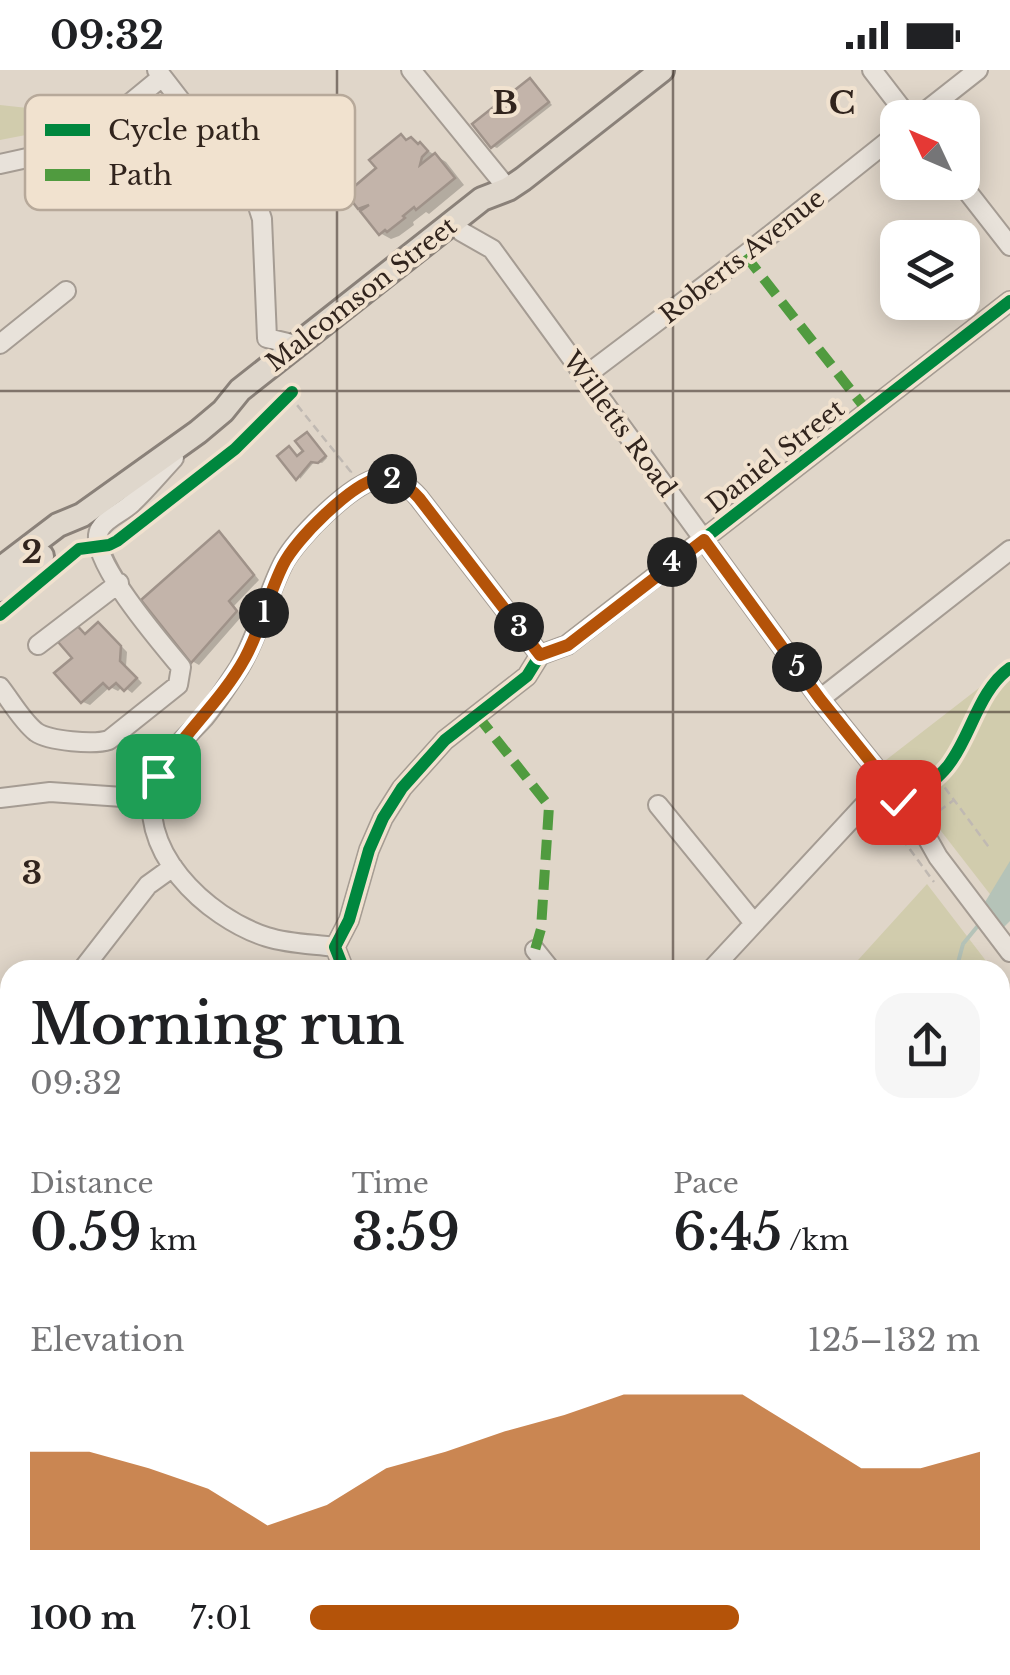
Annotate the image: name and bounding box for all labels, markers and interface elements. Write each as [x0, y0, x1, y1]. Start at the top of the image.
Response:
text: 09:32 [50, 12, 164, 59]
text: B [492, 83, 518, 123]
text: C [829, 83, 855, 123]
legend [25, 95, 355, 210]
north arrow [880, 100, 980, 200]
map controls [880, 100, 980, 320]
text: Cycle path [108, 113, 260, 148]
text: Path [108, 158, 172, 193]
street label: Roberts Avenue [654, 182, 831, 330]
street label: Malcomson Street [260, 210, 463, 378]
button: layers [880, 220, 980, 320]
street label: Willetts Road [556, 345, 683, 503]
street label: Daniel Street [700, 393, 851, 520]
pin: 2 [367, 454, 417, 504]
text: 2 [383, 461, 401, 496]
text: 2 [22, 532, 42, 572]
pin: 4 [647, 537, 697, 587]
text: 4 [663, 544, 681, 579]
pin: 1 [239, 588, 289, 638]
text: 1 [258, 595, 270, 630]
pin: 3 [494, 602, 544, 652]
text: 3 [510, 609, 528, 644]
pin: 5 [772, 642, 822, 692]
text: 5 [789, 649, 805, 684]
pin [116, 734, 201, 819]
icon: arrive [131, 749, 186, 804]
pin [856, 760, 941, 845]
icon: check [871, 775, 926, 830]
text: 3 [22, 853, 42, 893]
text: Morning run [30, 991, 405, 1059]
button: share [875, 993, 980, 1098]
text: 09:32 [30, 1063, 122, 1103]
text: Distance [30, 1166, 153, 1201]
text: Time [352, 1166, 429, 1201]
text: Pace [673, 1166, 739, 1201]
text: 0.59 [30, 1201, 142, 1264]
text: 3:59 [352, 1201, 460, 1264]
text: 6:45 [673, 1201, 782, 1264]
text: km [142, 1223, 197, 1258]
text: /km [782, 1223, 849, 1258]
text: Elevation [30, 1320, 184, 1360]
text: 125–132 m [807, 1320, 980, 1360]
text: 100 m [30, 1598, 136, 1638]
text: 7:01 [190, 1598, 252, 1638]

